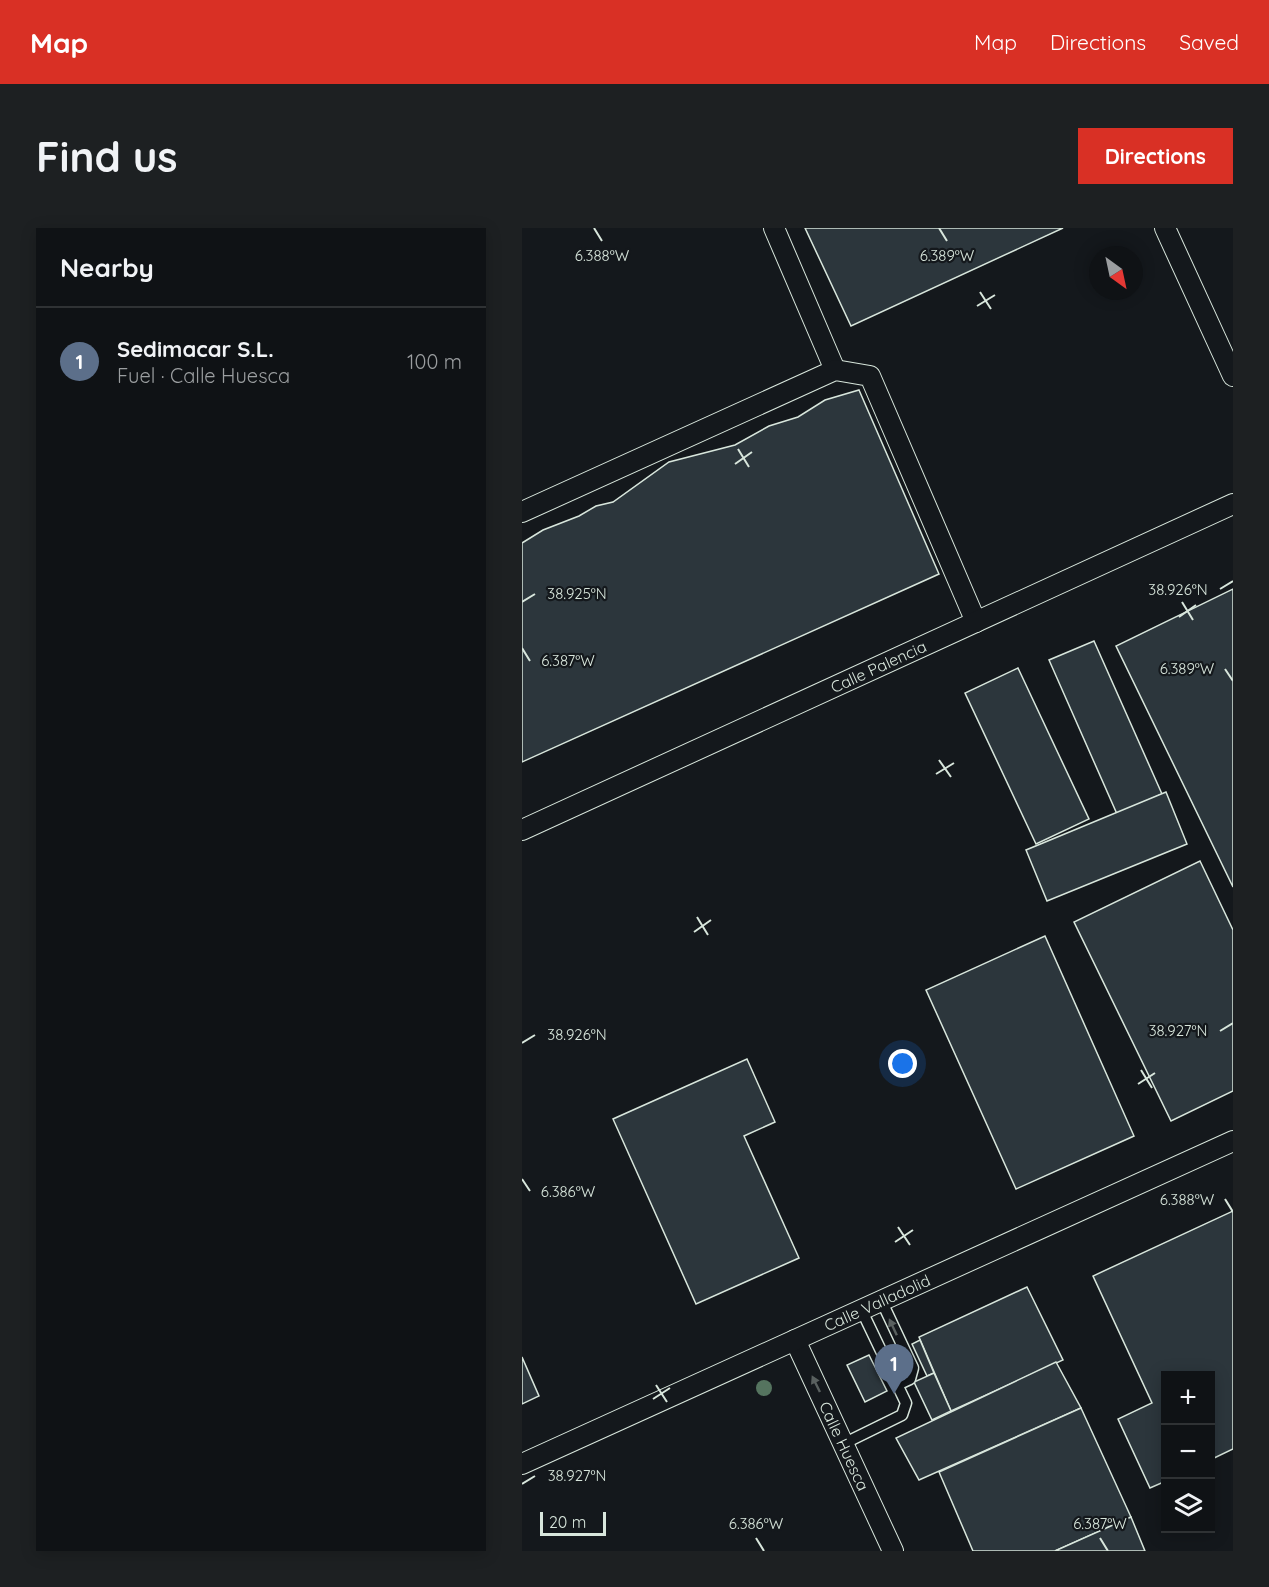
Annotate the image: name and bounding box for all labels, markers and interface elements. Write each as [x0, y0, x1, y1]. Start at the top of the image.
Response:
text: Map [30, 25, 88, 60]
text: Map [974, 29, 1017, 55]
text: Directions [1050, 29, 1146, 55]
text: Saved [1179, 29, 1239, 55]
button: Directions [1078, 128, 1233, 184]
text: Find us [36, 130, 178, 183]
text: 6.388°W [575, 246, 630, 265]
text: 6.389°W [920, 246, 975, 265]
north arrow [1089, 246, 1143, 300]
text: Nearby [60, 251, 154, 284]
text: Sedimacar S.L. [117, 335, 274, 363]
text: 1 [76, 349, 83, 374]
text: 100 m [407, 349, 462, 374]
text: Fuel · Calle Huesca [117, 363, 290, 388]
text: 38.926°N [1148, 580, 1208, 599]
text: 38.925°N [547, 584, 607, 603]
street label: Calle Palencia [827, 636, 929, 697]
text: 6.387°W [541, 651, 595, 670]
text: 6.389°W [1160, 659, 1215, 678]
text: 38.927°N [1149, 1021, 1207, 1040]
text: 38.926°N [547, 1025, 607, 1044]
your location [888, 1049, 917, 1078]
text: 6.386°W [541, 1182, 596, 1201]
text: 6.388°W [1160, 1190, 1215, 1209]
street label: Calle Valladolid [821, 1270, 933, 1335]
one-way arrow [889, 1318, 898, 1335]
pin: 1 [874, 1344, 914, 1394]
map controls [1161, 1371, 1215, 1533]
button: + [1161, 1371, 1215, 1425]
one-way arrow [811, 1375, 820, 1392]
street label: Calle Huesca [815, 1398, 874, 1494]
button: − [1161, 1425, 1215, 1479]
text: 38.927°N [548, 1466, 606, 1485]
button: layers [1161, 1479, 1215, 1533]
scale bar [540, 1509, 606, 1536]
text: 20 m [549, 1512, 586, 1532]
text: 6.386°W [729, 1514, 784, 1533]
text: 6.387°W [1073, 1514, 1127, 1533]

